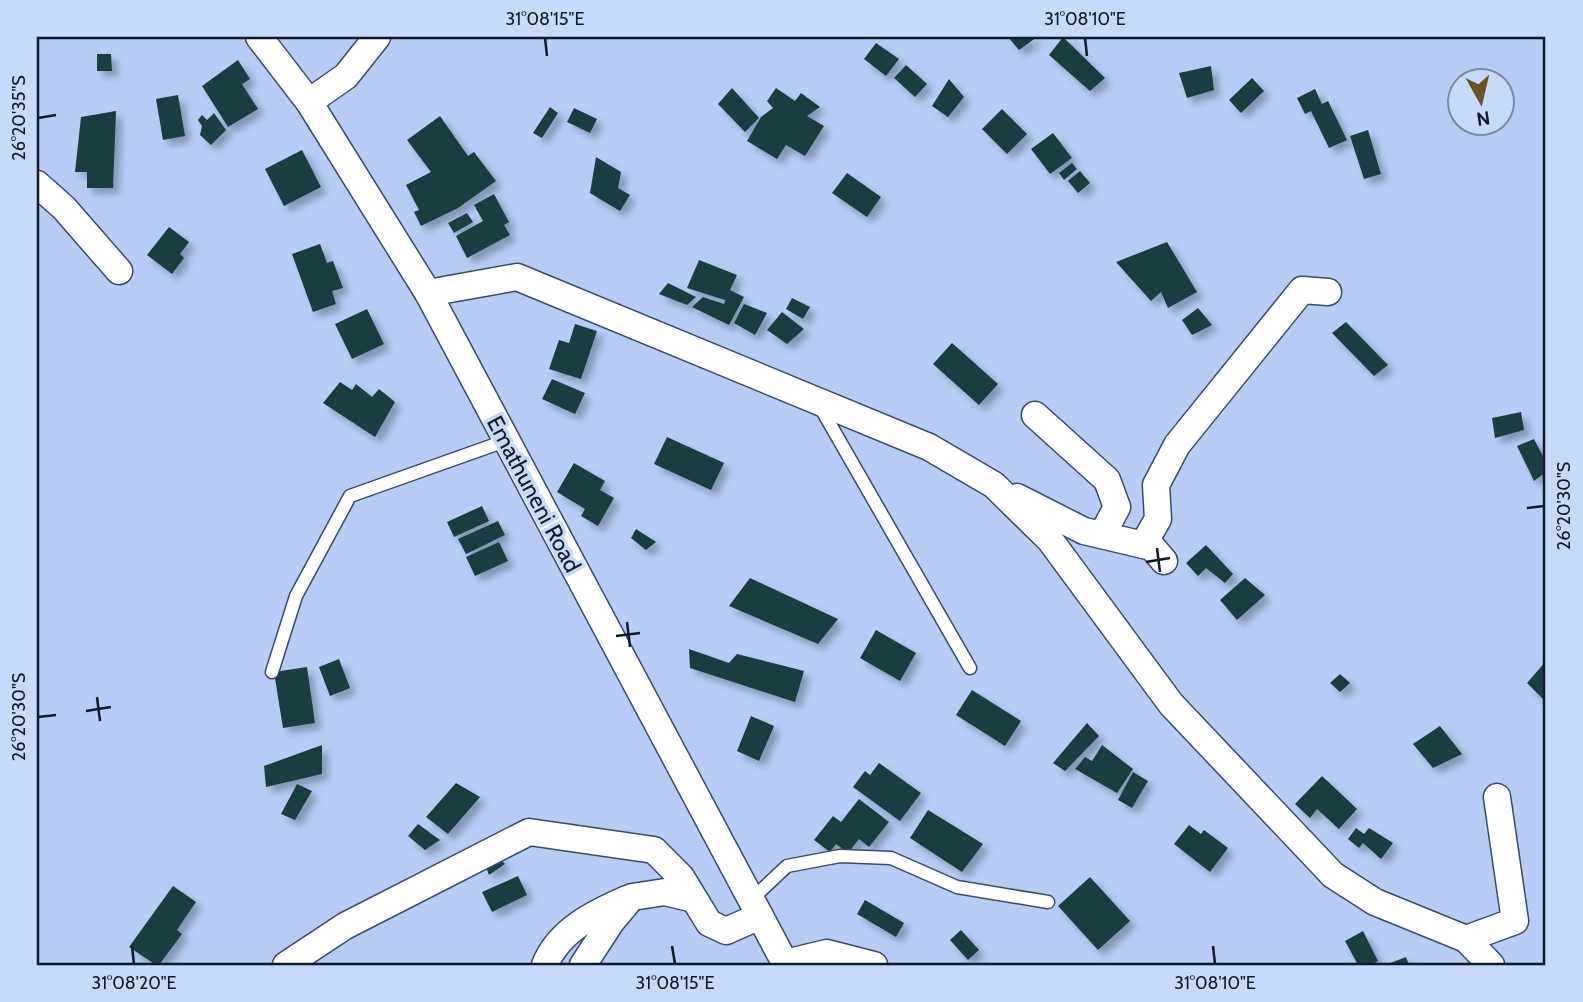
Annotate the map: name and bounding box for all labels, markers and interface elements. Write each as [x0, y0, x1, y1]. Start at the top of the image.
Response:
text: 31°08'15"E [506, 8, 584, 30]
text: 31°08'10"E [1044, 8, 1126, 30]
north arrow [1446, 66, 1516, 136]
text: 26°20'35"S [8, 75, 30, 161]
text: N [1475, 106, 1492, 131]
street label: Emathuneni Road [481, 411, 587, 577]
text: 26°20'30"S [1553, 462, 1575, 550]
text: 26°20'30"S [8, 673, 30, 761]
text: 31°08'20"E [91, 972, 177, 994]
text: 31°08'15"E [636, 972, 714, 994]
text: 31°08'10"E [1174, 972, 1256, 994]

